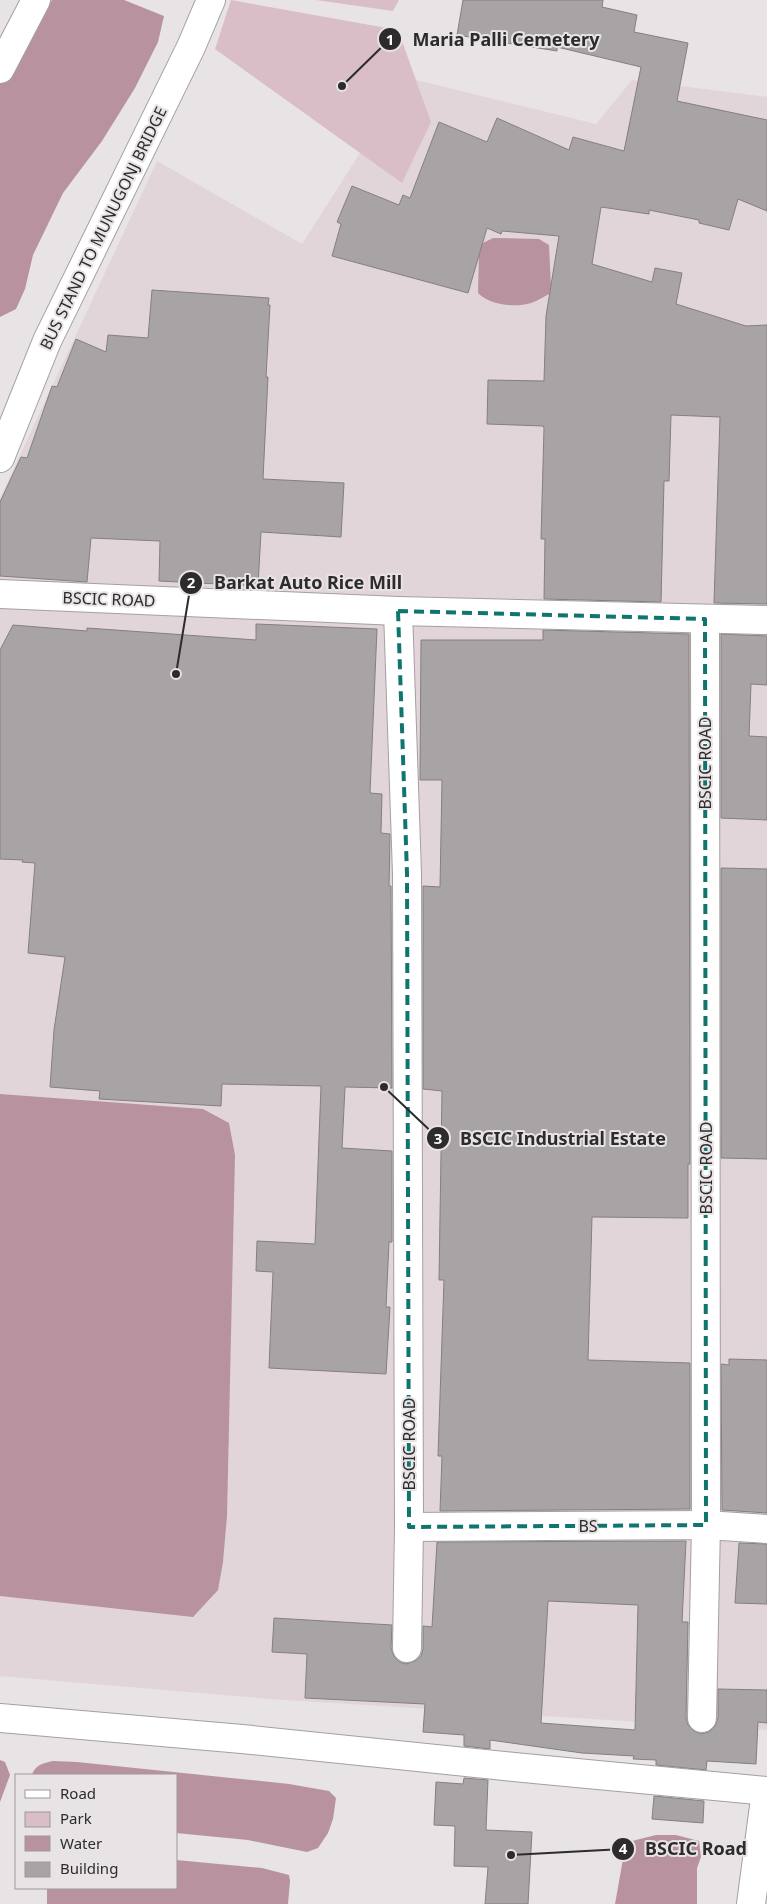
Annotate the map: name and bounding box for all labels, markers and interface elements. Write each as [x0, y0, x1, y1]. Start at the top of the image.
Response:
callout: Maria Palli Cemetery [377, 23, 609, 56]
text: Maria Palli Cemetery [413, 27, 600, 51]
text: 1 [386, 29, 394, 49]
street label: BUS STAND TO MUNUGONJ BRIDGE [34, 103, 172, 353]
callout: Barkat Auto Rice Mill [179, 566, 412, 599]
text: Barkat Auto Rice Mill [214, 570, 402, 594]
text: 2 [187, 572, 196, 592]
street label: BSCIC ROAD [62, 586, 156, 612]
street label: BSCIC ROAD [694, 716, 716, 810]
street label: BSCIC ROAD [695, 1121, 717, 1215]
callout: BSCIC Industrial Estate [425, 1122, 676, 1155]
text: BSCIC Industrial Estate [460, 1126, 666, 1150]
text: 3 [434, 1128, 442, 1148]
street label: BSCIC ROAD [398, 1397, 420, 1491]
street label: BS [578, 1515, 598, 1537]
legend [15, 1774, 178, 1889]
text: Road [60, 1783, 96, 1803]
text: Park [60, 1808, 92, 1828]
callout: BSCIC Road [610, 1832, 757, 1865]
text: Water [60, 1833, 102, 1853]
text: BSCIC Road [645, 1836, 747, 1860]
text: 4 [619, 1838, 628, 1858]
text: Building [60, 1858, 118, 1878]

